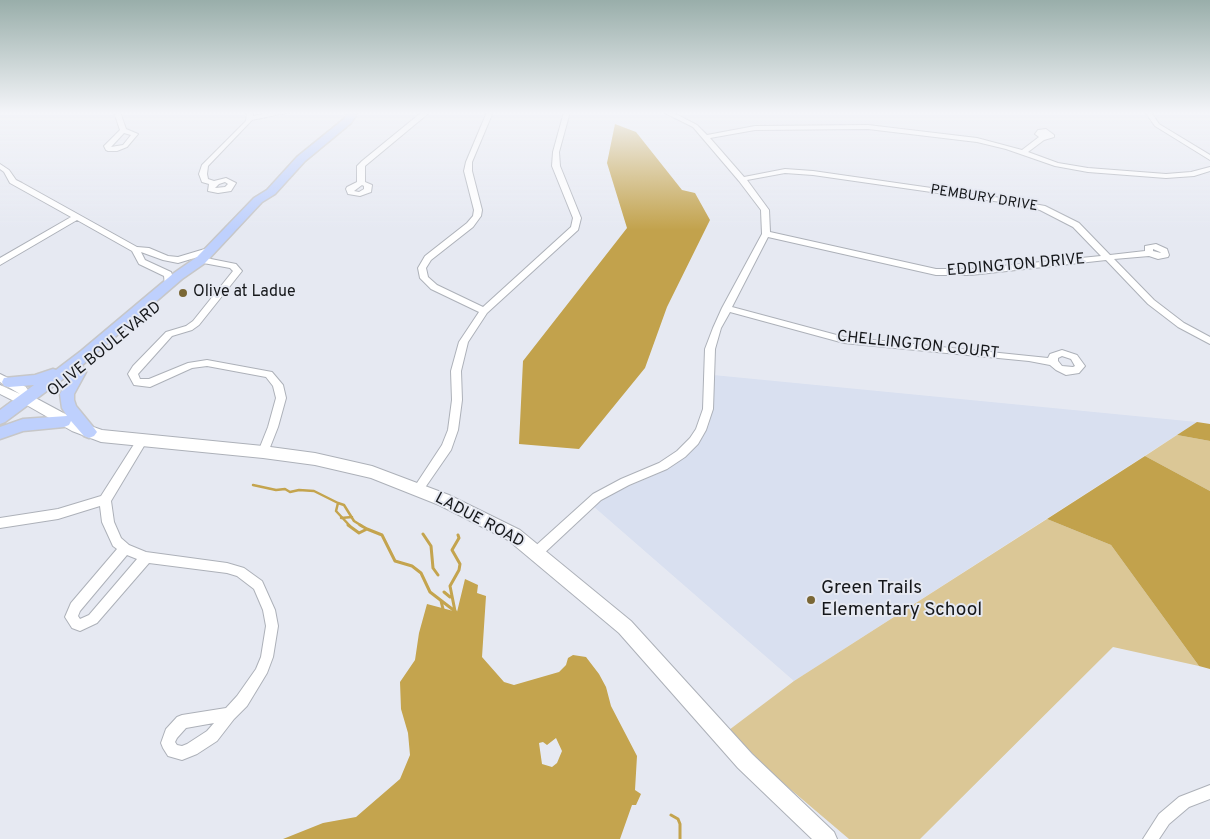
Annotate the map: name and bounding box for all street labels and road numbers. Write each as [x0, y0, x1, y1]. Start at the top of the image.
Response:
street label: PEMBURY DRIVE [929, 182, 1039, 216]
street label: EDDINGTON DRIVE [946, 250, 1086, 282]
street label: OLIVE BOULEVARD [44, 298, 166, 402]
street label: CHELLINGTON COURT [836, 328, 1000, 364]
street label: LADUE ROAD [431, 489, 527, 553]

